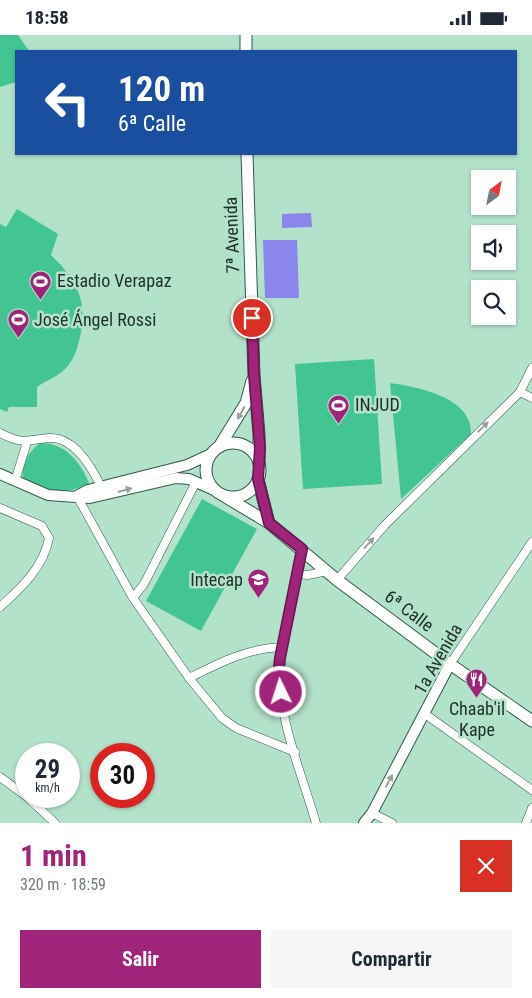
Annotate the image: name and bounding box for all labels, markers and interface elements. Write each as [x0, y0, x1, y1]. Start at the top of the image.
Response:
text: 18:58 [25, 6, 69, 29]
text: 120 m [118, 69, 205, 110]
icon: left [35, 70, 100, 135]
text: 6ª Calle [118, 111, 186, 136]
north arrow [471, 170, 516, 215]
map controls [471, 170, 516, 325]
street label: 7ª Avenida [220, 196, 243, 274]
button: sound [471, 225, 516, 270]
sports icon: Estadio Verapaz [29, 269, 53, 300]
place label: Estadio Verapaz [57, 270, 172, 291]
button: search [471, 280, 516, 325]
pin [231, 297, 273, 339]
icon: arrive [238, 304, 266, 332]
sports icon: José Ángel Rossi [6, 308, 30, 339]
place label: José Ángel Rossi [34, 309, 156, 330]
sports icon: INJUD [327, 393, 351, 424]
place label: INJUD [355, 394, 400, 415]
one-way arrow [237, 406, 245, 420]
one-way arrow [477, 421, 489, 433]
one-way arrow [118, 485, 133, 493]
one-way arrow [363, 538, 375, 550]
school or university icon: Intecap [247, 568, 271, 599]
place label: Intecap [190, 569, 243, 590]
street label: 6ª Calle [381, 585, 438, 636]
street label: 1a Avenida [409, 620, 466, 698]
position arrow [254, 665, 306, 717]
restaurant icon: Chaab'il Kape [465, 667, 489, 698]
place label: Chaab'il Kape [449, 698, 505, 740]
speed limit sign: 30 [90, 743, 155, 808]
text: 29 [35, 755, 60, 784]
one-way arrow [385, 774, 393, 789]
text: km/h [35, 781, 60, 795]
text: 1 min [20, 838, 87, 873]
button: close [460, 840, 512, 892]
text: 320 m · 18:59 [20, 875, 106, 894]
button: Salir [20, 930, 261, 988]
button: Compartir [271, 930, 512, 988]

